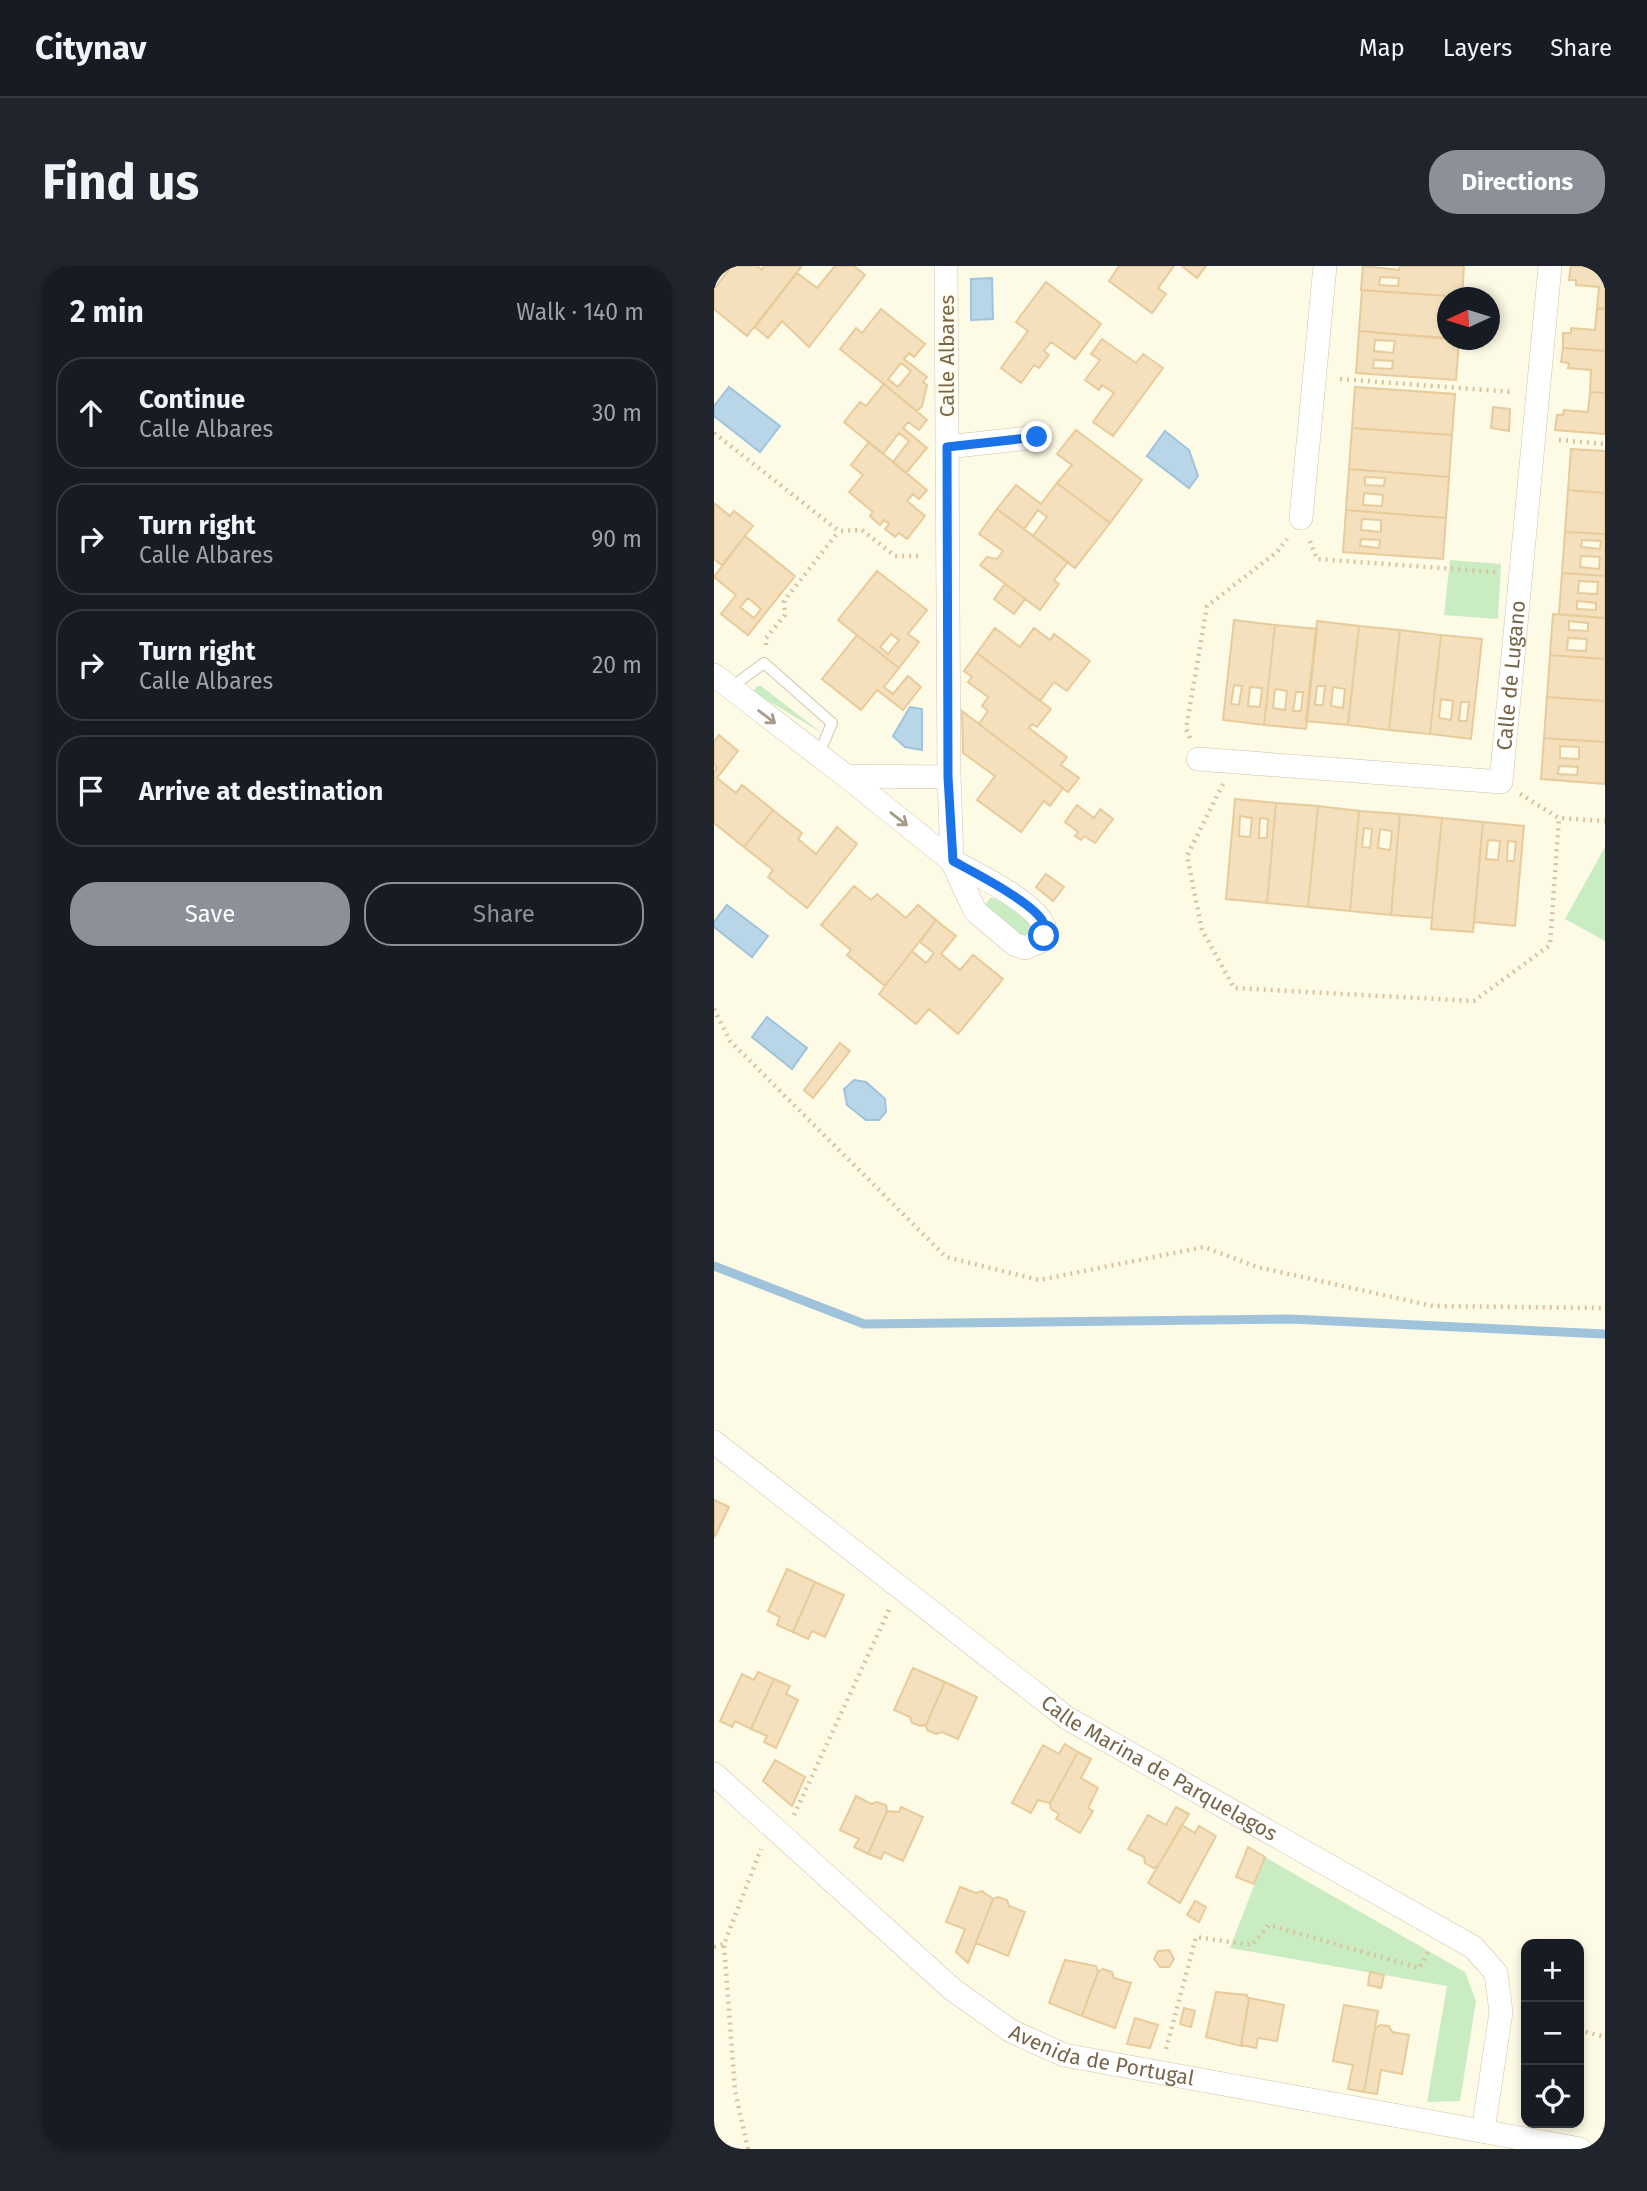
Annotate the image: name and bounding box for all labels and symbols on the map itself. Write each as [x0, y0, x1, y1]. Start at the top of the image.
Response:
north arrow [1437, 287, 1500, 350]
street label: Calle Albares [934, 295, 960, 417]
route end [1021, 421, 1052, 452]
street label: Calle de Lugano [1491, 599, 1531, 752]
one-way arrow [758, 710, 776, 725]
one-way arrow [890, 811, 908, 826]
route start [1028, 920, 1059, 951]
street label: Calle Marina de Parquelagos [1036, 1690, 1282, 1847]
street label: Avenida de Portugal [1005, 2019, 1196, 2091]

